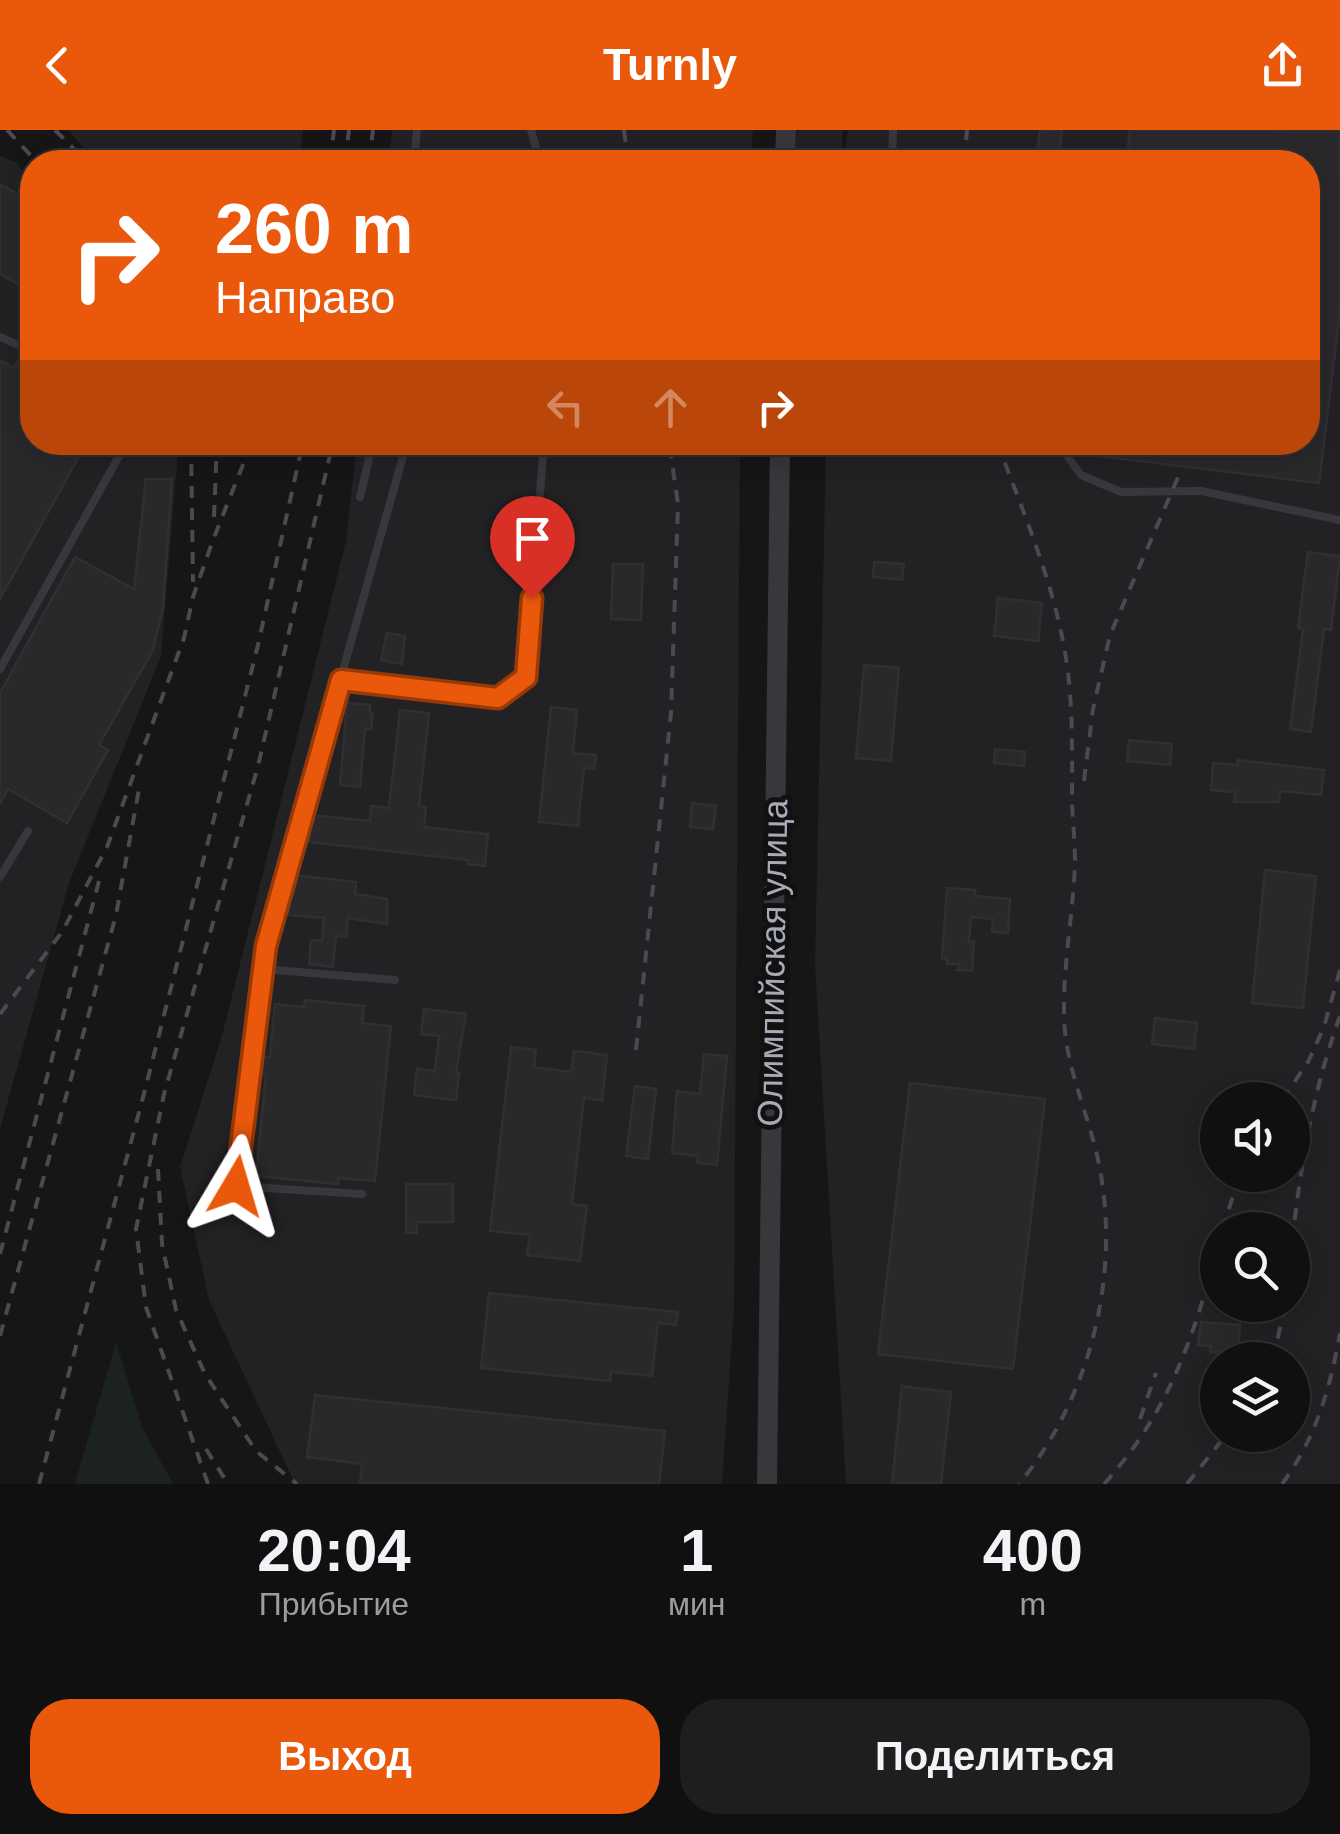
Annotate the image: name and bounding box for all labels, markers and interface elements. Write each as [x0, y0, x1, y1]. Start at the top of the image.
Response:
icon: back [30, 38, 85, 93]
icon: share [1255, 38, 1310, 93]
text: Turnly [603, 39, 737, 90]
icon: right [50, 190, 180, 320]
text: 260 m [215, 190, 413, 268]
text: Направо [215, 272, 395, 323]
icon: left [538, 380, 593, 435]
icon: ahead [643, 380, 698, 435]
icon: right [748, 380, 803, 435]
pin [490, 496, 575, 599]
icon: arrive [505, 511, 560, 566]
street label: Олимпийская улица [750, 799, 794, 1127]
map controls [1200, 1082, 1310, 1452]
button: sound [1200, 1082, 1310, 1192]
position arrow [184, 1134, 288, 1238]
button: search [1200, 1212, 1310, 1322]
button: layers [1200, 1342, 1310, 1452]
text: 20:04 [257, 1517, 411, 1584]
text: 1 [680, 1517, 713, 1584]
text: 400 [983, 1517, 1083, 1584]
text: Прибытие [259, 1586, 409, 1622]
text: мин [668, 1586, 725, 1622]
text: m [1019, 1586, 1046, 1622]
button: Выход [30, 1699, 660, 1814]
button: Поделиться [680, 1699, 1310, 1814]

